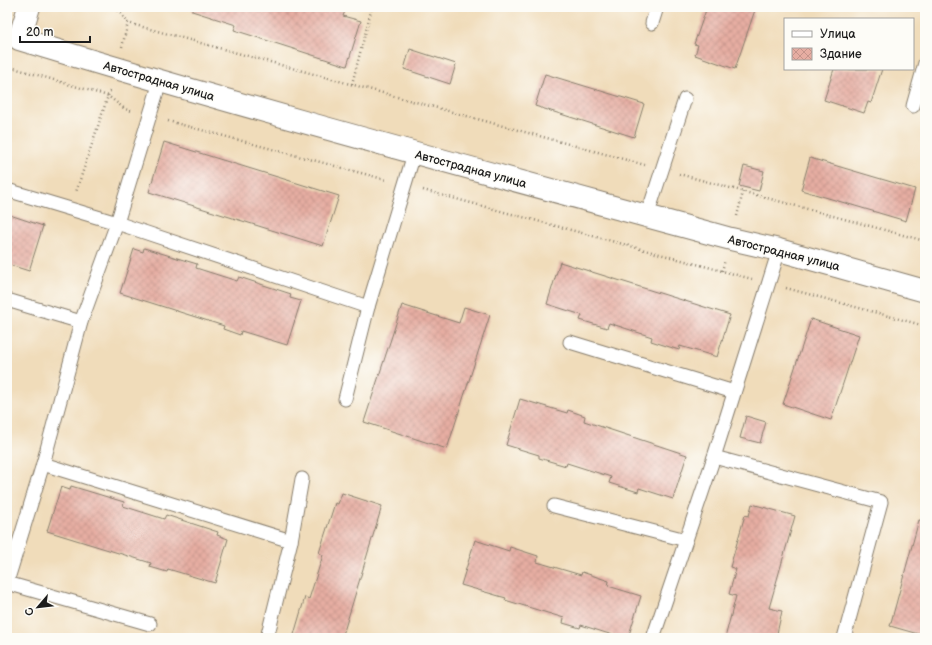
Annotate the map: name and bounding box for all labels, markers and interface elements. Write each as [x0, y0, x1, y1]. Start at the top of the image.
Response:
scale bar [20, 18, 90, 44]
legend [784, 18, 914, 70]
text: 20 m [26, 25, 53, 40]
text: Улица [820, 27, 856, 42]
text: Здание [820, 47, 862, 62]
street label: Автострадная улица [101, 58, 216, 105]
street label: Автострадная улица [413, 147, 528, 192]
street label: Автострадная улица [725, 232, 841, 275]
north arrow [18, 587, 58, 627]
text: С [22, 605, 37, 618]

